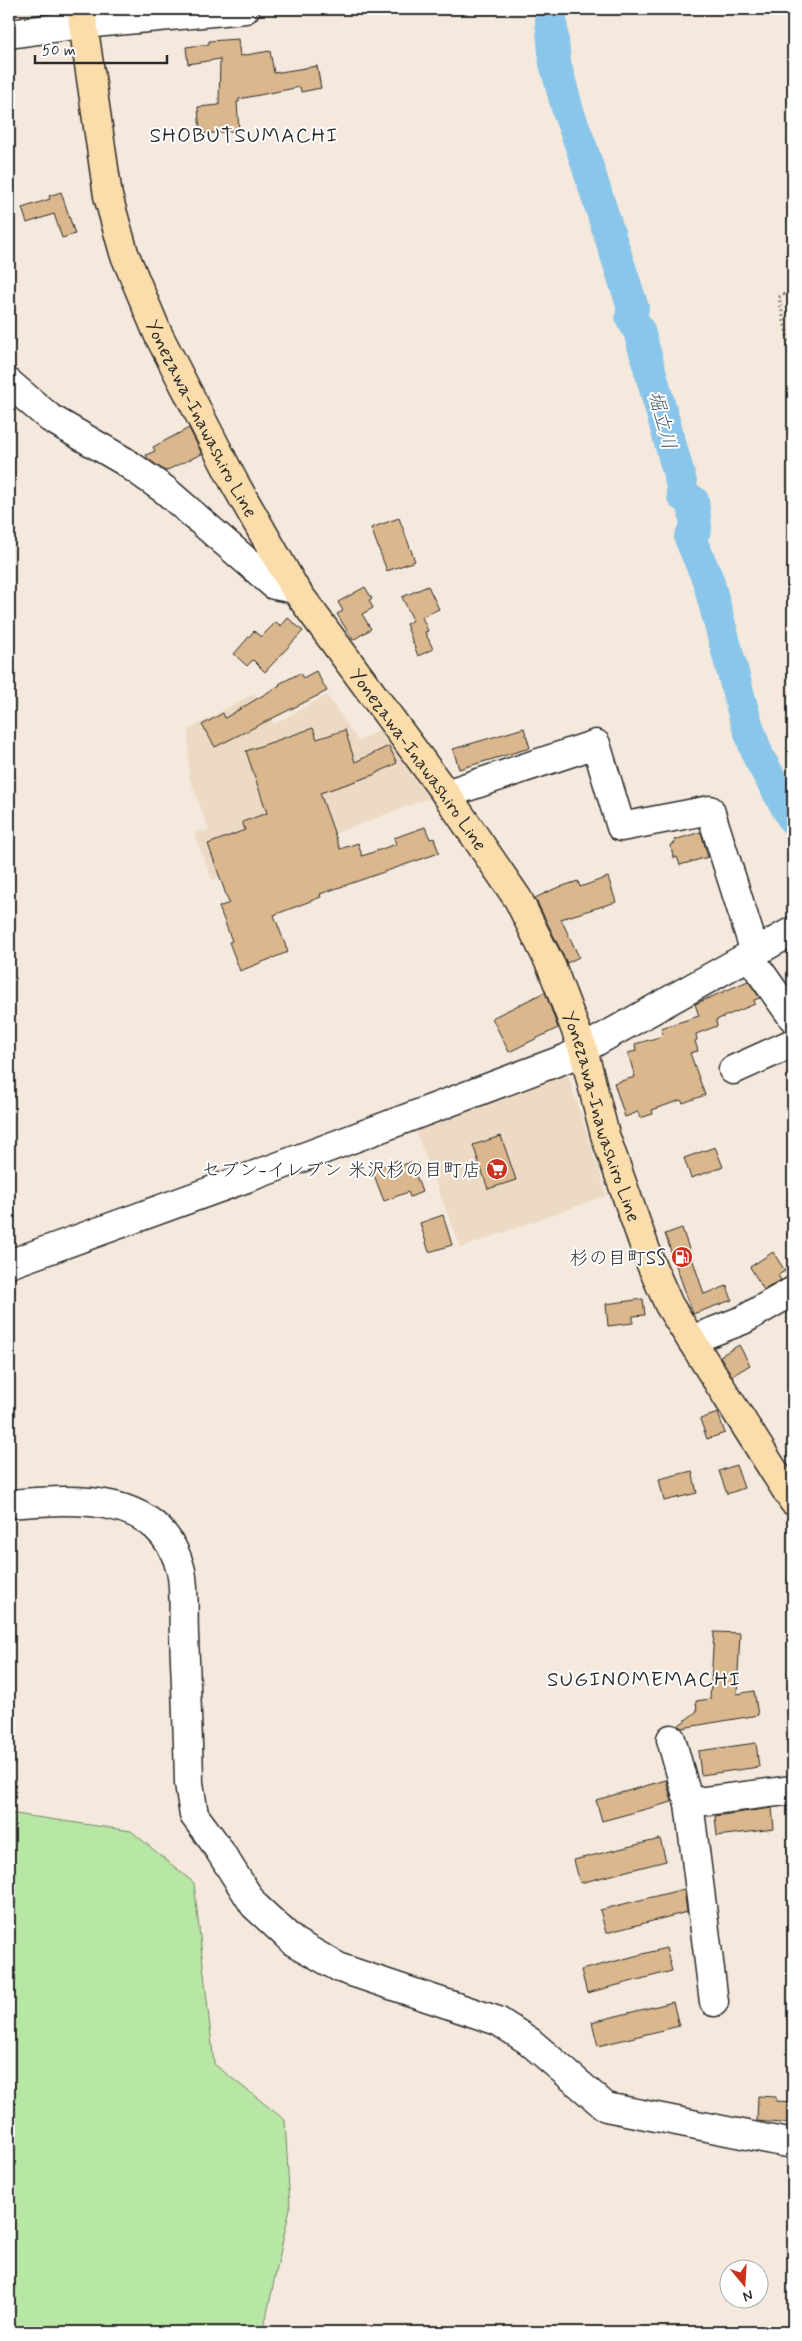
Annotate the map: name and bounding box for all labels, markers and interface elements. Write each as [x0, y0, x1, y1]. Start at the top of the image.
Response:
scale bar [35, 32, 168, 64]
text: 50 m [42, 41, 76, 61]
district label: SHOBUTSUMACHI [150, 122, 338, 150]
street label: Yonezawa-Inawashiro Line [139, 316, 263, 522]
water label: 堀立川 [641, 388, 682, 453]
street label: Yonezawa-Inawashiro Line [343, 664, 492, 856]
street label: Yonezawa-Inawashiro Line [556, 1008, 646, 1225]
supermarket icon: セブン-イレブン 米沢杉の目町店 [485, 1157, 509, 1181]
place label: セブン-イレブン 米沢杉の目町店 [201, 1158, 481, 1183]
fuel station icon: 杉の目町SS [670, 1245, 694, 1269]
place label: 杉の目町SS [570, 1246, 666, 1271]
district label: SUGINOMEMACHI [547, 1666, 741, 1694]
north arrow [720, 2258, 770, 2308]
text: N [740, 2285, 755, 2305]

